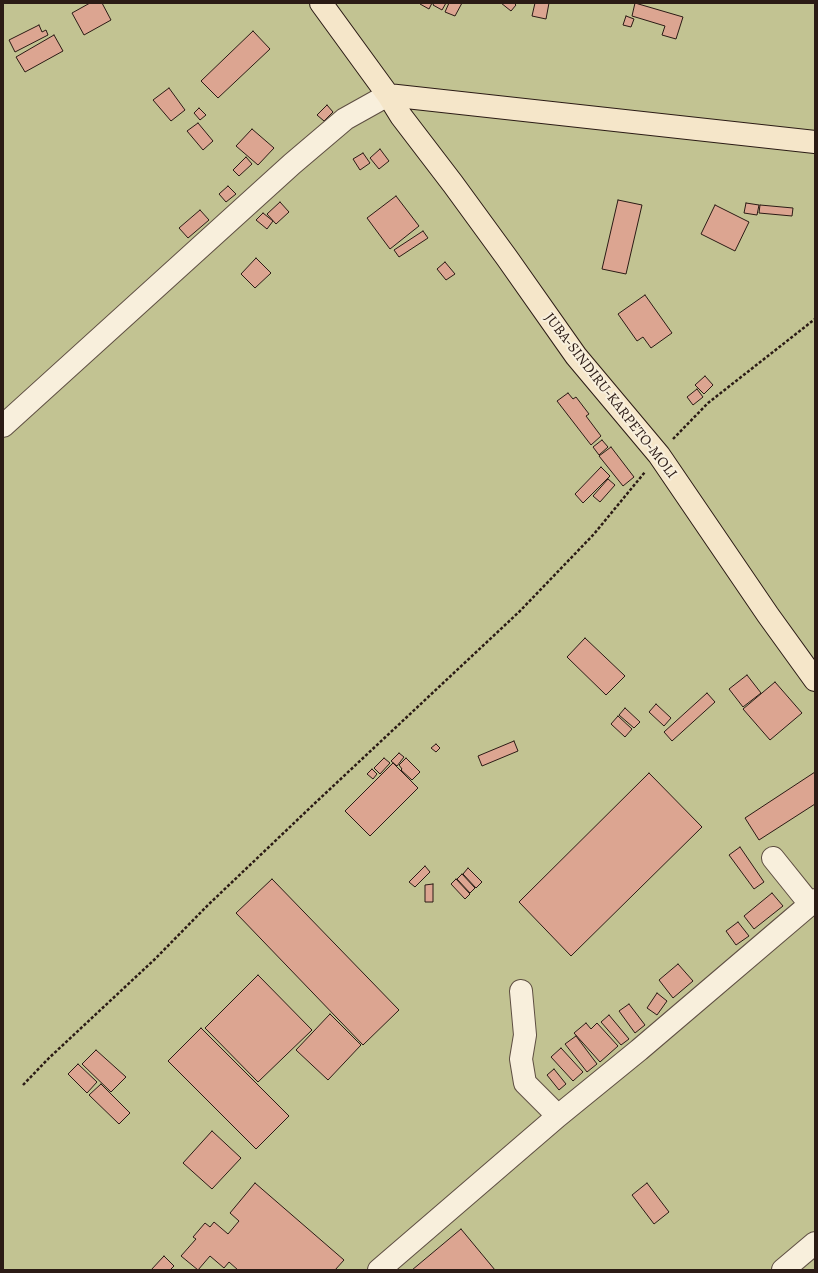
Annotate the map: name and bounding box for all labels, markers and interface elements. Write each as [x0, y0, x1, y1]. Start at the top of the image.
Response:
street label: JUBA-SINDIRU-KARPETO-MOLI [540, 310, 680, 482]

